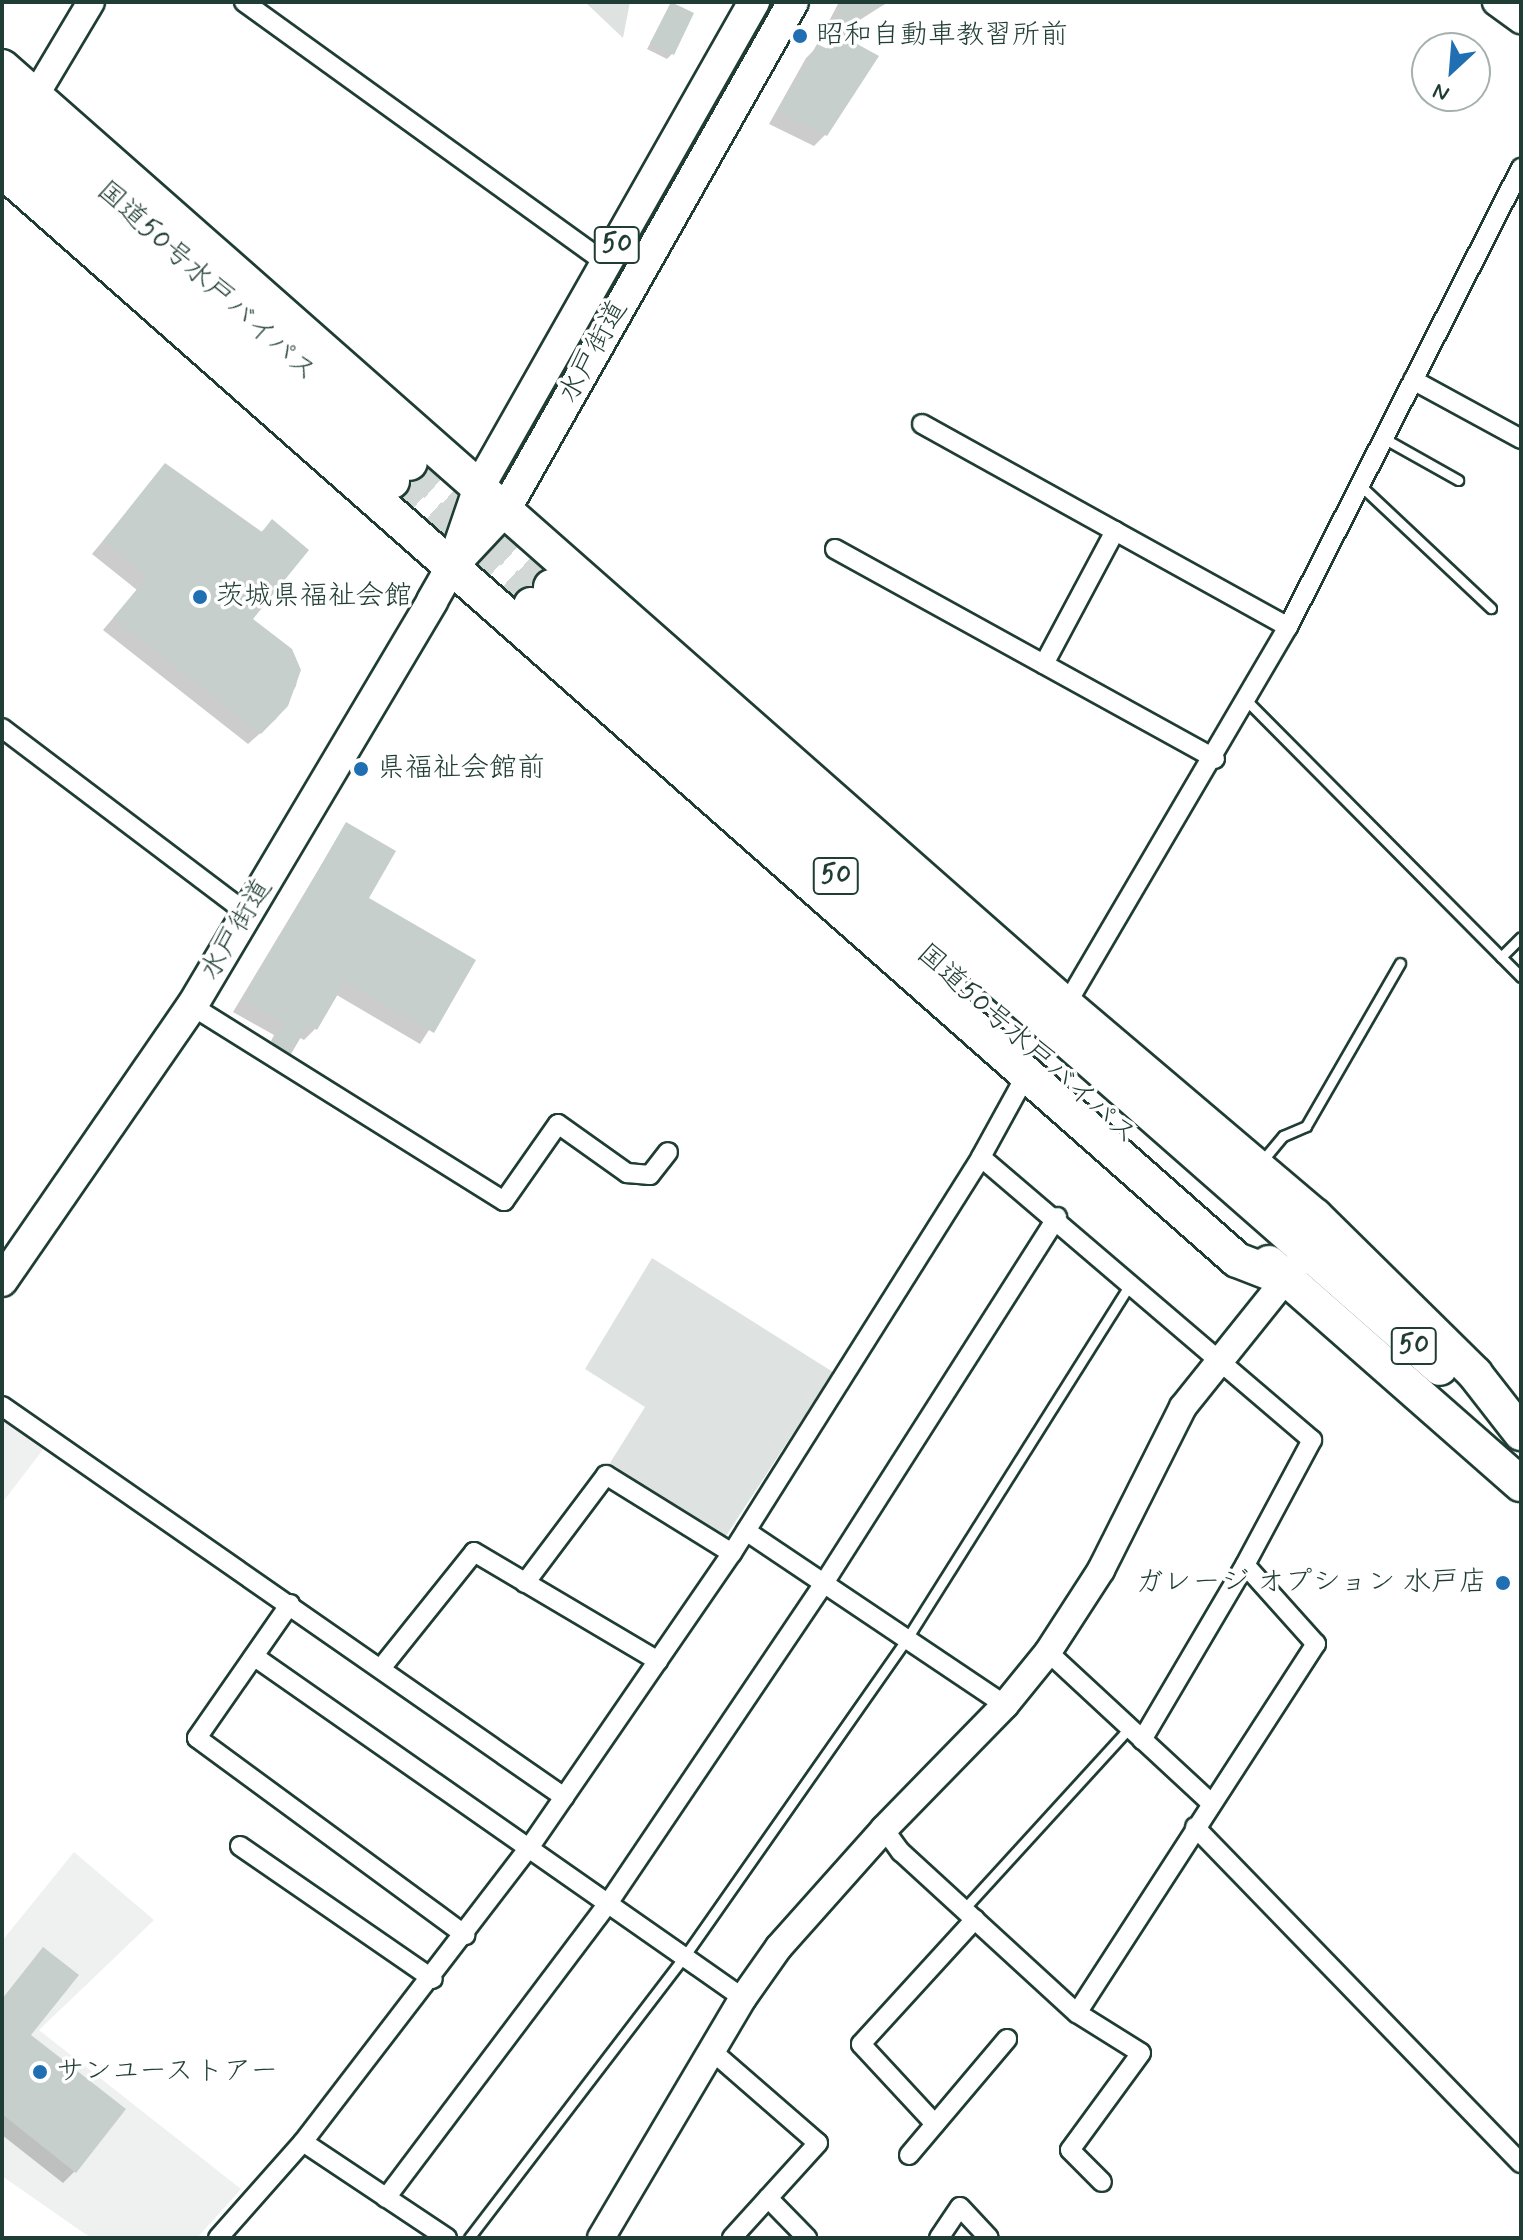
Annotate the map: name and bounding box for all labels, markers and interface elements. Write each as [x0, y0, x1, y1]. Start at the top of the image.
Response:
place label: 昭和自動車教習所前 [816, 19, 1068, 53]
marker: 昭和自動車教習所前 [791, 27, 809, 45]
north arrow [1411, 32, 1491, 112]
text: N [1429, 76, 1454, 108]
street label: 国道50号水戸バイパス [89, 174, 323, 390]
road number: 50 [593, 223, 641, 267]
street label: 水戸街道 [552, 295, 636, 409]
place label: 茨城県福祉会館 [216, 580, 412, 614]
marker: 茨城県福祉会館 [191, 588, 209, 606]
place label: 県福祉会館前 [377, 752, 545, 786]
marker: 県福祉会館前 [352, 760, 370, 778]
road number: 50 [812, 854, 860, 898]
street label: 水戸街道 [194, 873, 280, 987]
street label: 国道50号水戸バイパス [909, 937, 1143, 1153]
road number: 50 [1390, 1324, 1438, 1368]
place label: ガレージ オプション 水戸店 [1135, 1566, 1487, 1600]
marker: ガレージ オプション 水戸店 [1494, 1574, 1512, 1592]
place label: サンユーストアー [56, 2055, 278, 2089]
marker: サンユーストアー [31, 2063, 49, 2081]

